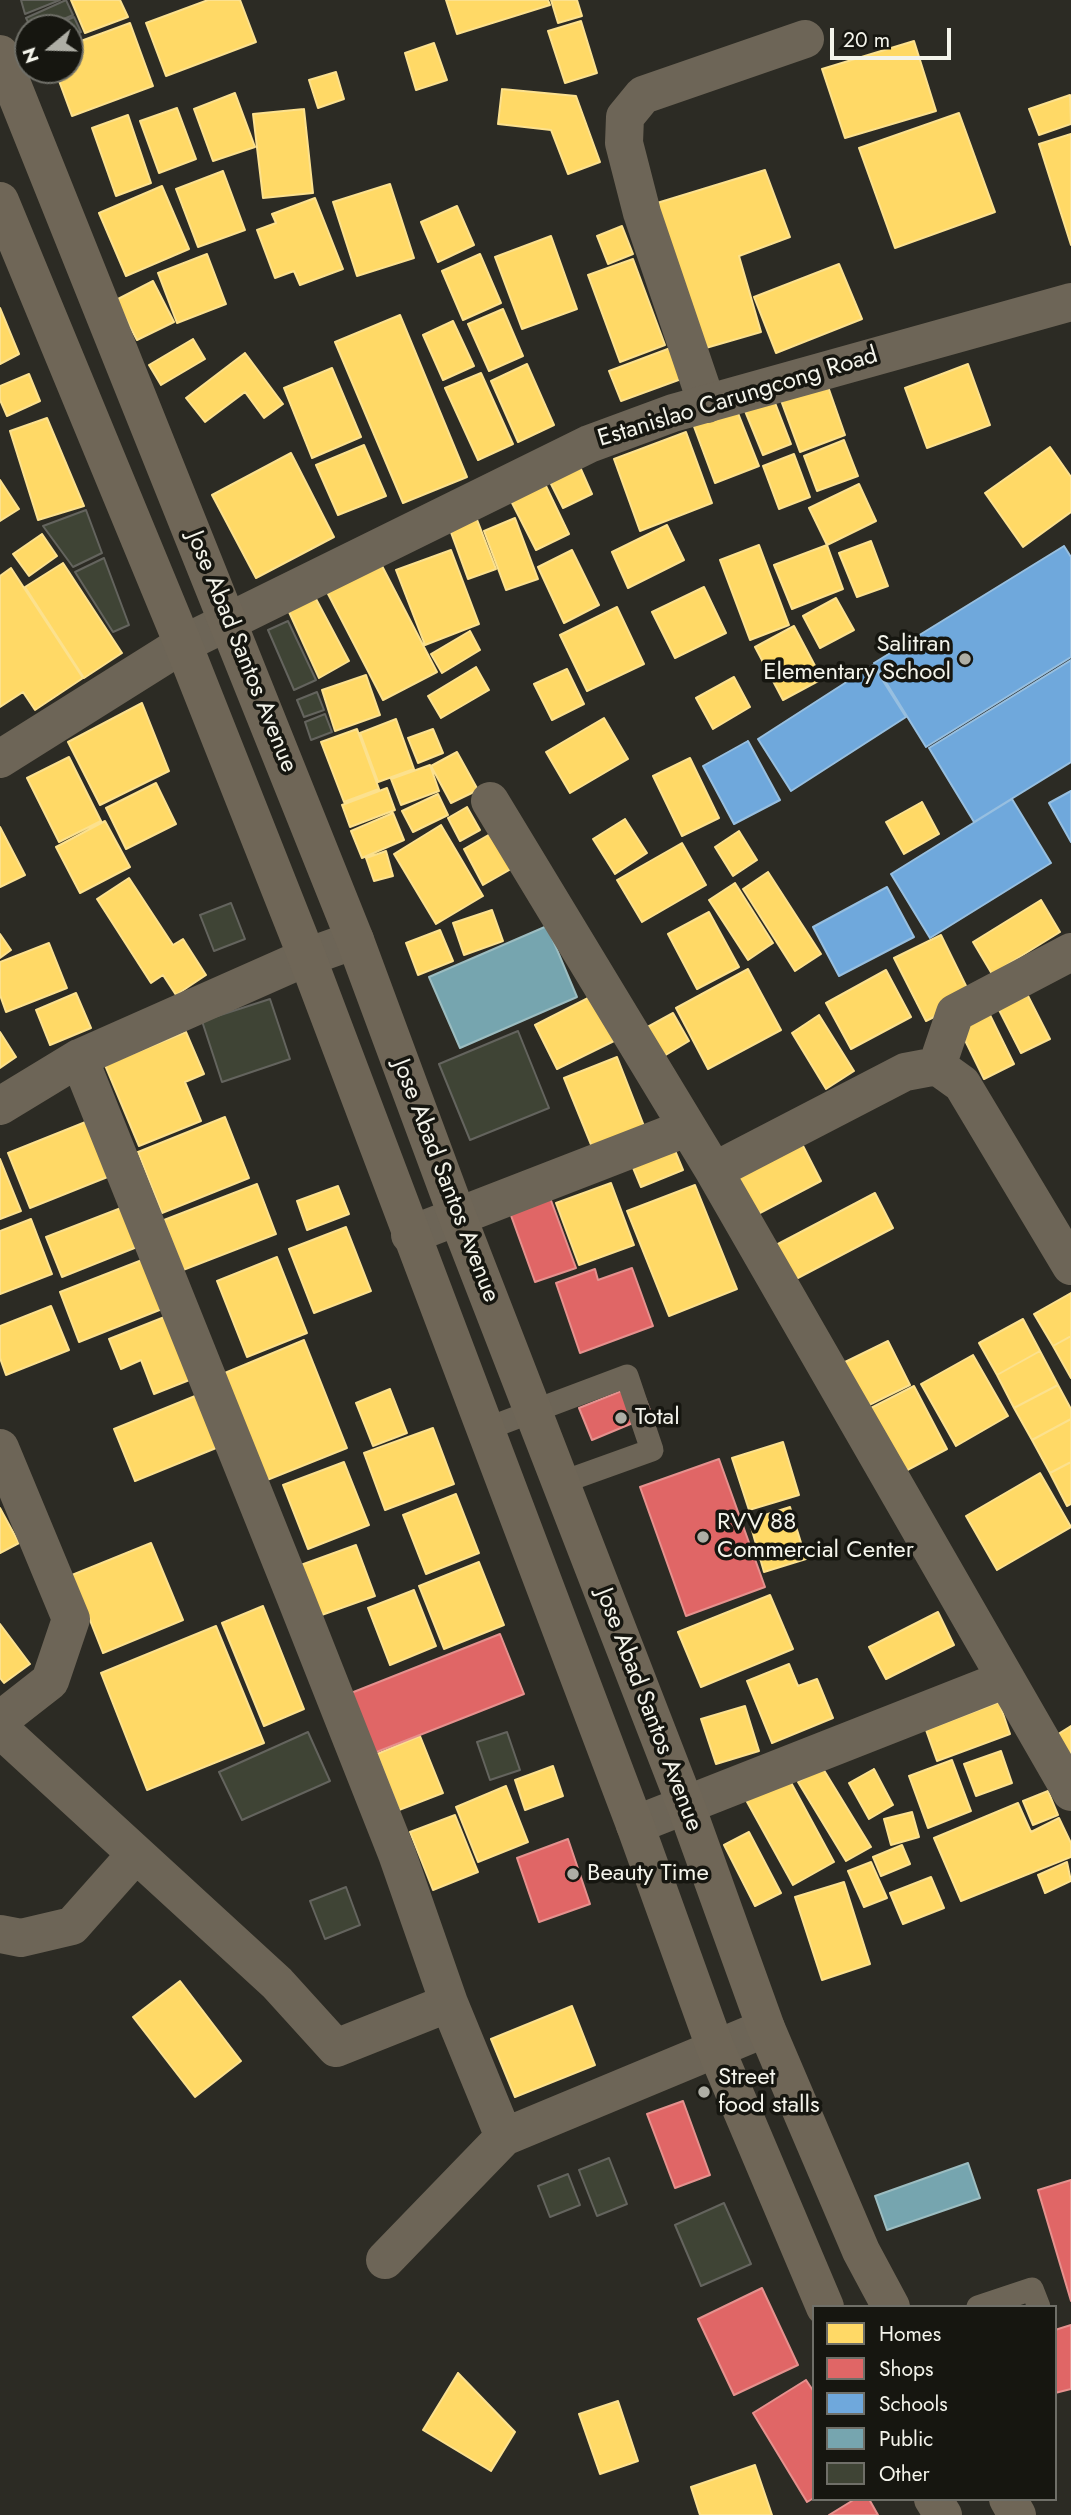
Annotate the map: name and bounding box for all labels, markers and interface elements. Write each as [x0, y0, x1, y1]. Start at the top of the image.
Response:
north arrow [14, 14, 84, 84]
scale bar [833, 14, 954, 58]
text: 20 m [843, 25, 890, 55]
text: N [15, 44, 46, 67]
street label: Estanislao Carungcong Road [595, 342, 881, 454]
street label: Jose Abad Santos Avenue [179, 527, 303, 777]
place label: Salitran Elementary School [763, 631, 951, 687]
marker: Salitran Elementary School [957, 651, 973, 667]
street label: Jose Abad Santos Avenue [385, 1055, 505, 1307]
place label: Total [635, 1404, 680, 1432]
marker: Total [613, 1410, 629, 1426]
place label: RVV 88 Commercial Center [717, 1509, 914, 1565]
marker: RVV 88 Commercial Center [695, 1529, 711, 1545]
street label: Jose Abad Santos Avenue [588, 1584, 708, 1836]
place label: Beauty Time [587, 1860, 709, 1888]
marker: Beauty Time [565, 1866, 581, 1882]
place label: Street food stalls [718, 2064, 820, 2120]
marker: Street food stalls [696, 2084, 712, 2100]
legend [812, 2305, 1057, 2501]
text: Homes [879, 2319, 941, 2349]
text: Shops [879, 2354, 933, 2384]
text: Schools [879, 2389, 948, 2419]
text: Public [879, 2424, 933, 2454]
text: Other [879, 2459, 930, 2489]

